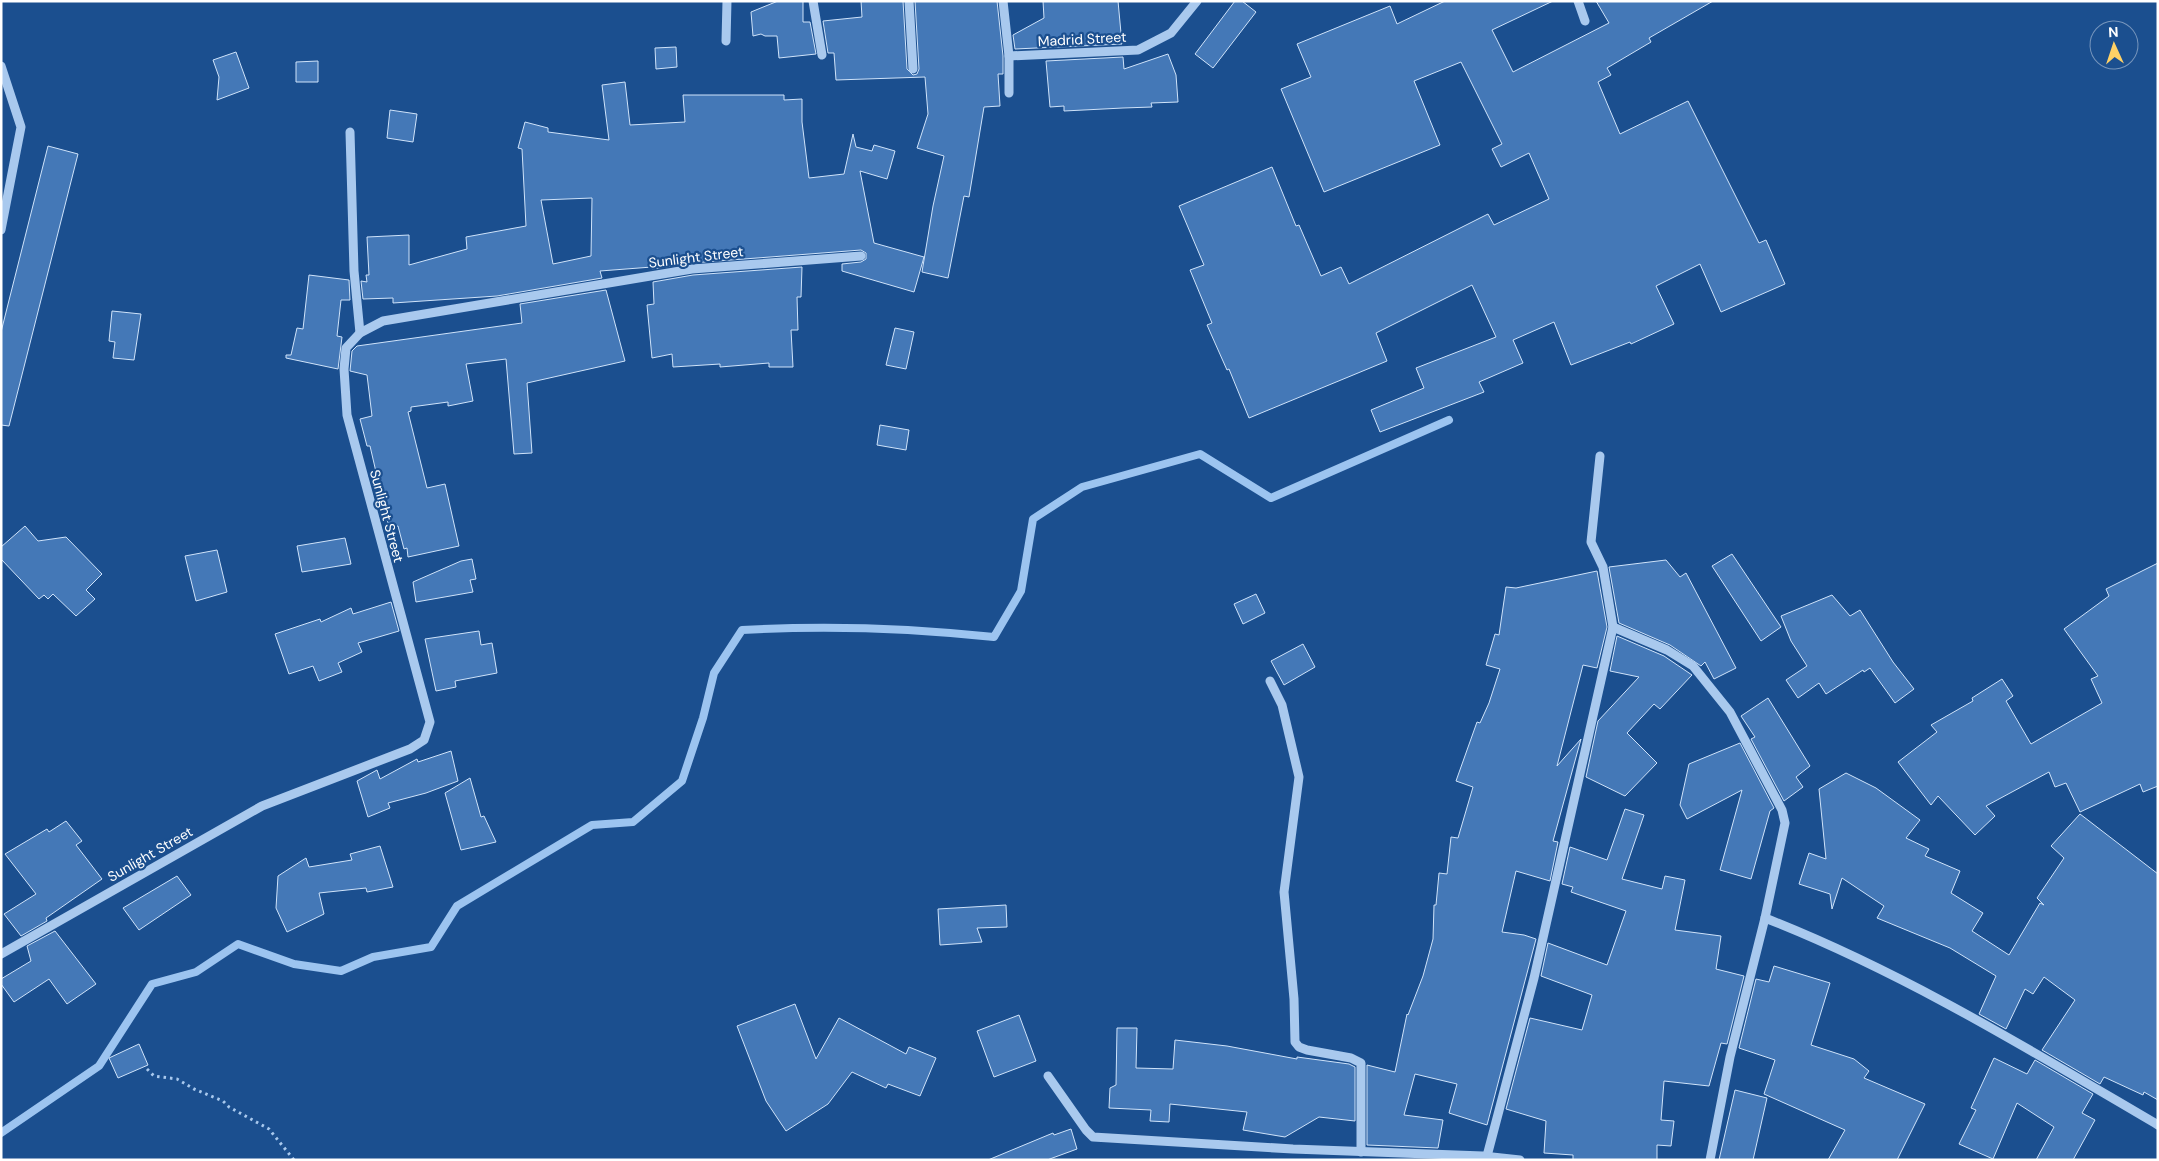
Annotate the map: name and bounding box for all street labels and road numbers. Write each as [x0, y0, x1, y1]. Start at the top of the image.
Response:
street label: Madrid Street [1037, 28, 1127, 50]
street label: Sunlight Street [648, 242, 744, 272]
street label: Sunlight Street [366, 468, 408, 564]
street label: Sunlight Street [104, 822, 196, 886]

